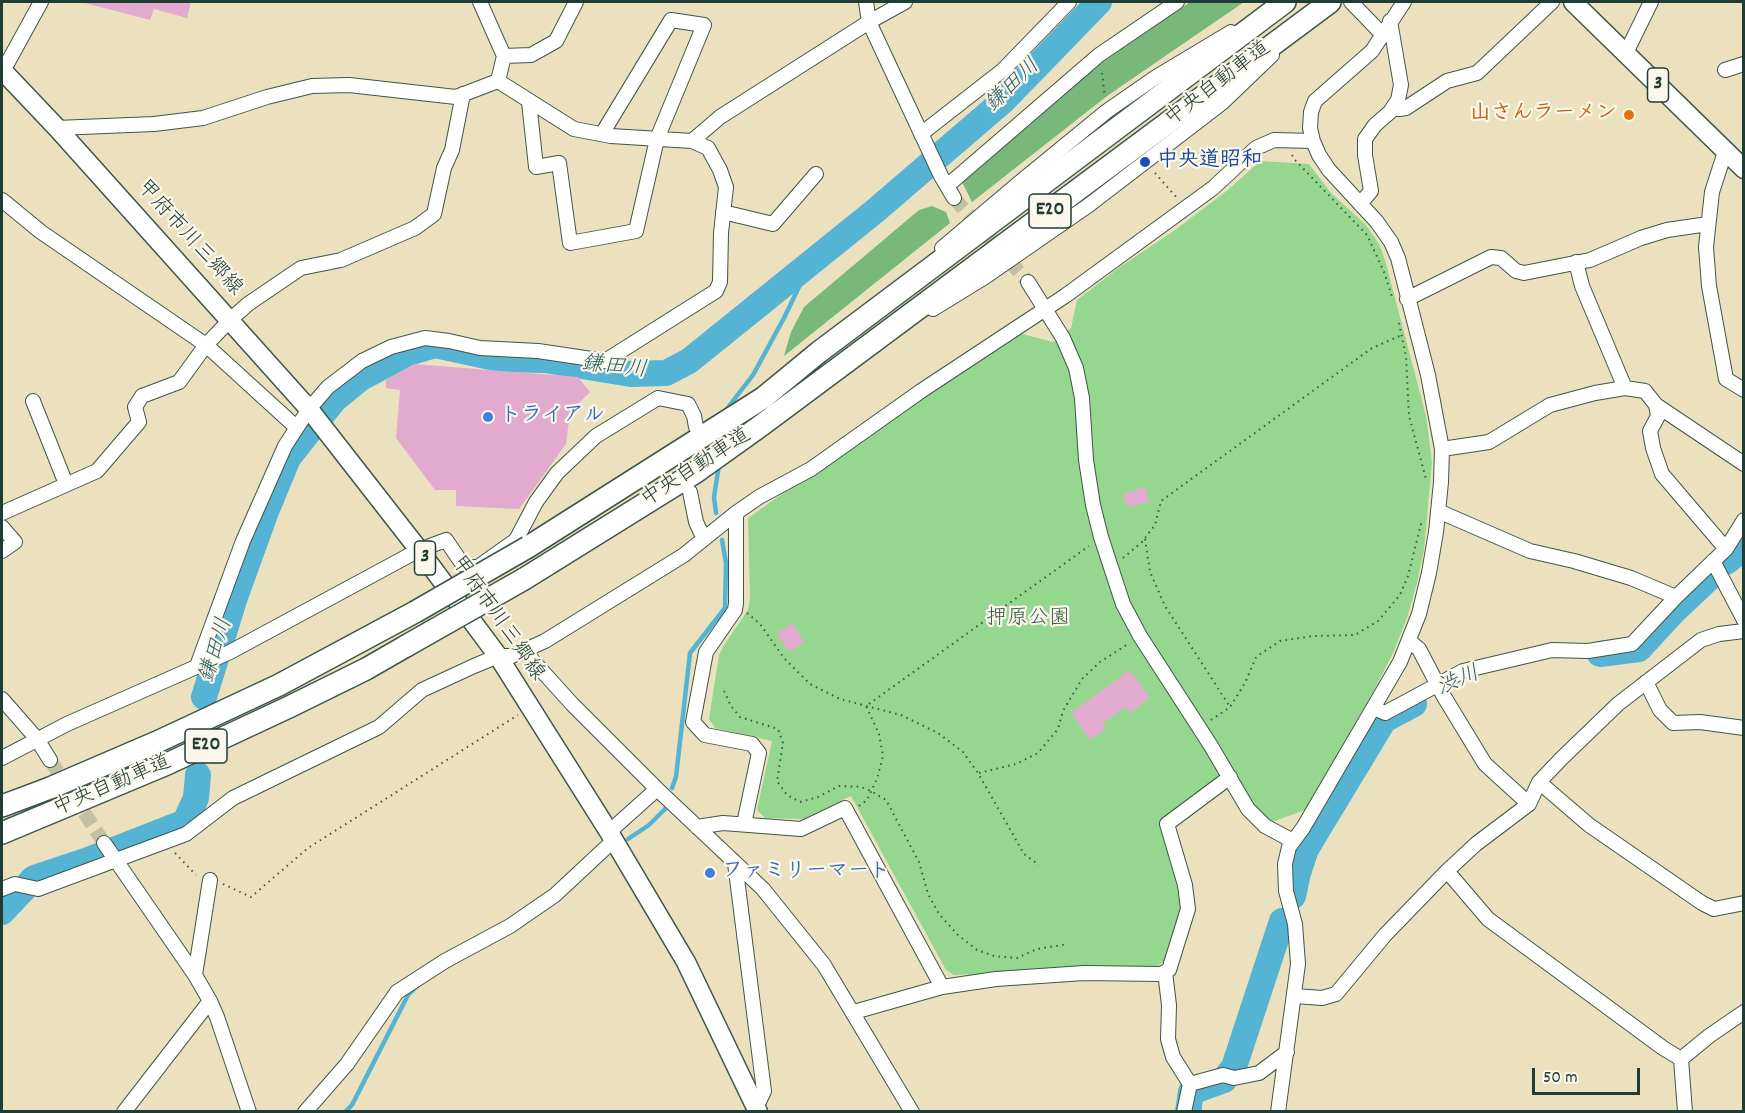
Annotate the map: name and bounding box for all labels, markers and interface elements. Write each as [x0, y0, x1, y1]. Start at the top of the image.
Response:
street label: 中央自動車道 [1161, 37, 1277, 133]
water label: 鎌田川 [981, 55, 1047, 119]
road number: 3 [1648, 68, 1668, 102]
place label: 山さんラーメン [1470, 102, 1617, 128]
marker: 山さんラーメン [1622, 108, 1636, 122]
place label: 中央道昭和 [1157, 149, 1262, 175]
marker: 中央道昭和 [1138, 155, 1152, 169]
street label: 甲府市川三郷線 [129, 176, 247, 302]
road number: E20 [1029, 194, 1071, 228]
water label: 鎌田川 [580, 352, 648, 386]
place label: トライアル [500, 404, 605, 430]
marker: トライアル [481, 410, 495, 424]
street label: 中央自動車道 [637, 424, 757, 514]
road number: 3 [414, 541, 436, 575]
street label: 甲府市川三郷線 [444, 552, 548, 686]
park label: 押原公園 [986, 607, 1070, 633]
water label: 鎌田川 [196, 616, 240, 686]
water label: 渋川 [1434, 662, 1484, 704]
road number: E20 [185, 729, 227, 763]
street label: 中央自動車道 [50, 751, 176, 823]
place label: ファミリーマート [722, 860, 890, 886]
marker: ファミリーマート [703, 866, 717, 880]
scale bar [1535, 1056, 1643, 1094]
text: 50 m [1543, 1066, 1578, 1091]

